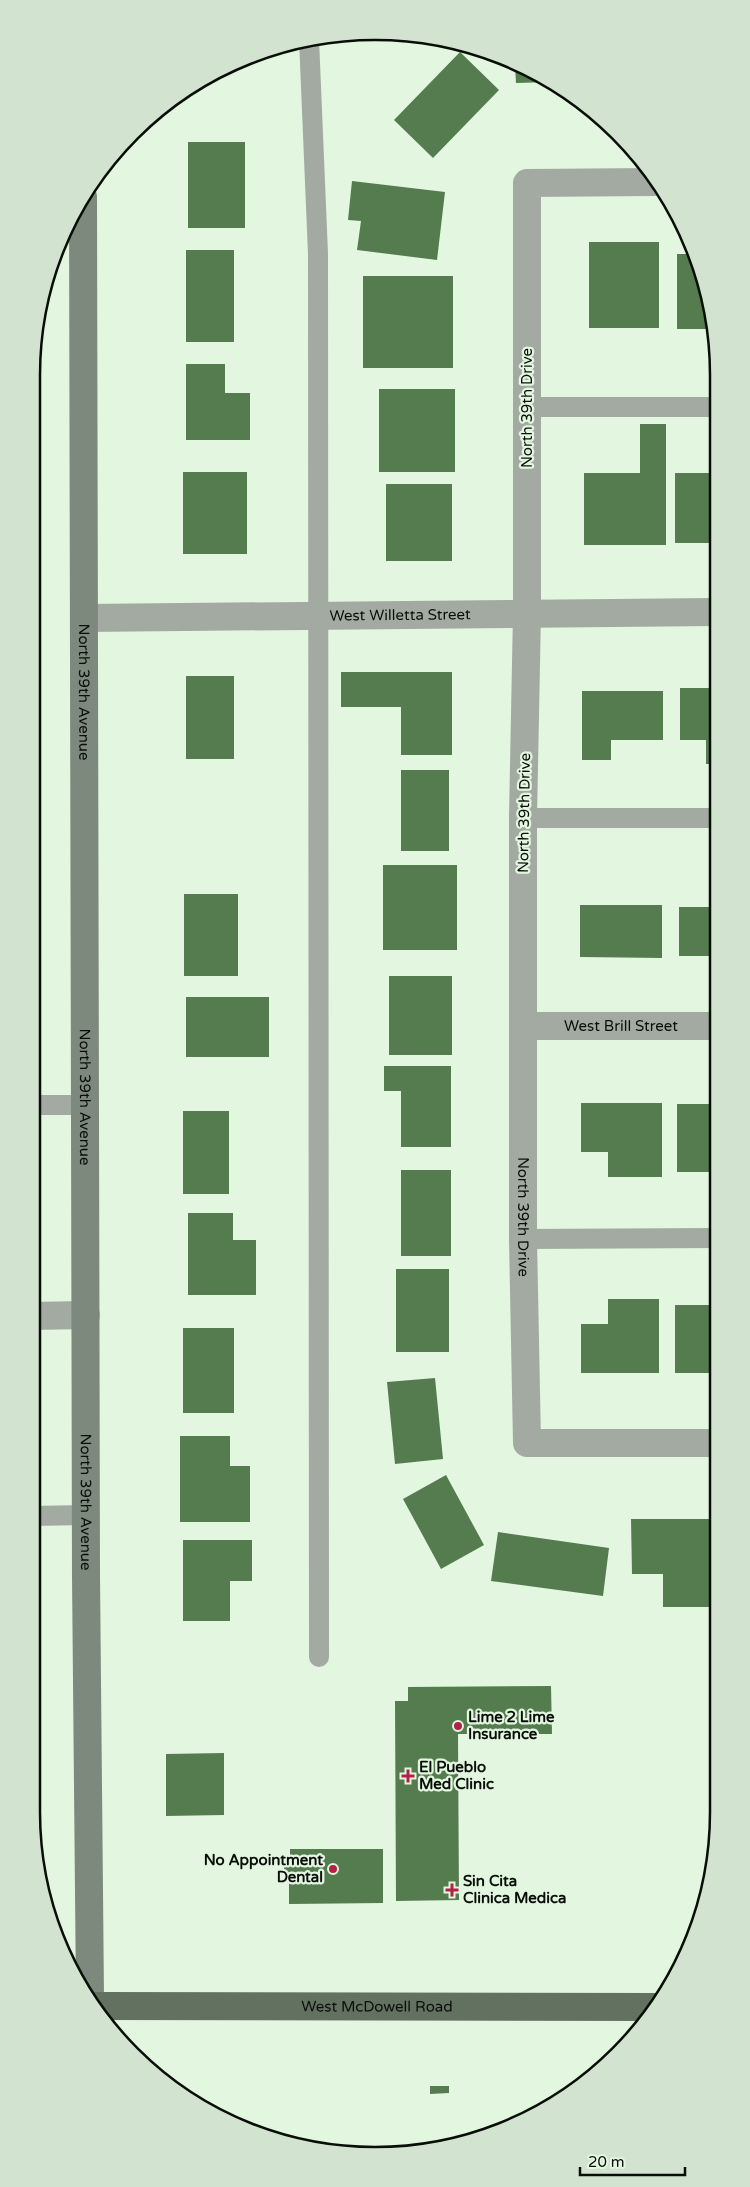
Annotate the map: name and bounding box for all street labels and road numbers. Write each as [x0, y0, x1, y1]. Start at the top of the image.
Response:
street label: North 39th Drive [518, 348, 536, 468]
street label: West Willetta Street [329, 605, 471, 625]
street label: North 39th Avenue [75, 624, 93, 760]
street label: North 39th Drive [514, 753, 534, 873]
street label: West Brill Street [564, 1017, 678, 1035]
street label: North 39th Avenue [76, 1029, 94, 1165]
street label: North 39th Drive [514, 1157, 533, 1277]
street label: North 39th Avenue [77, 1434, 95, 1570]
street label: West McDowell Road [301, 1997, 453, 2016]

